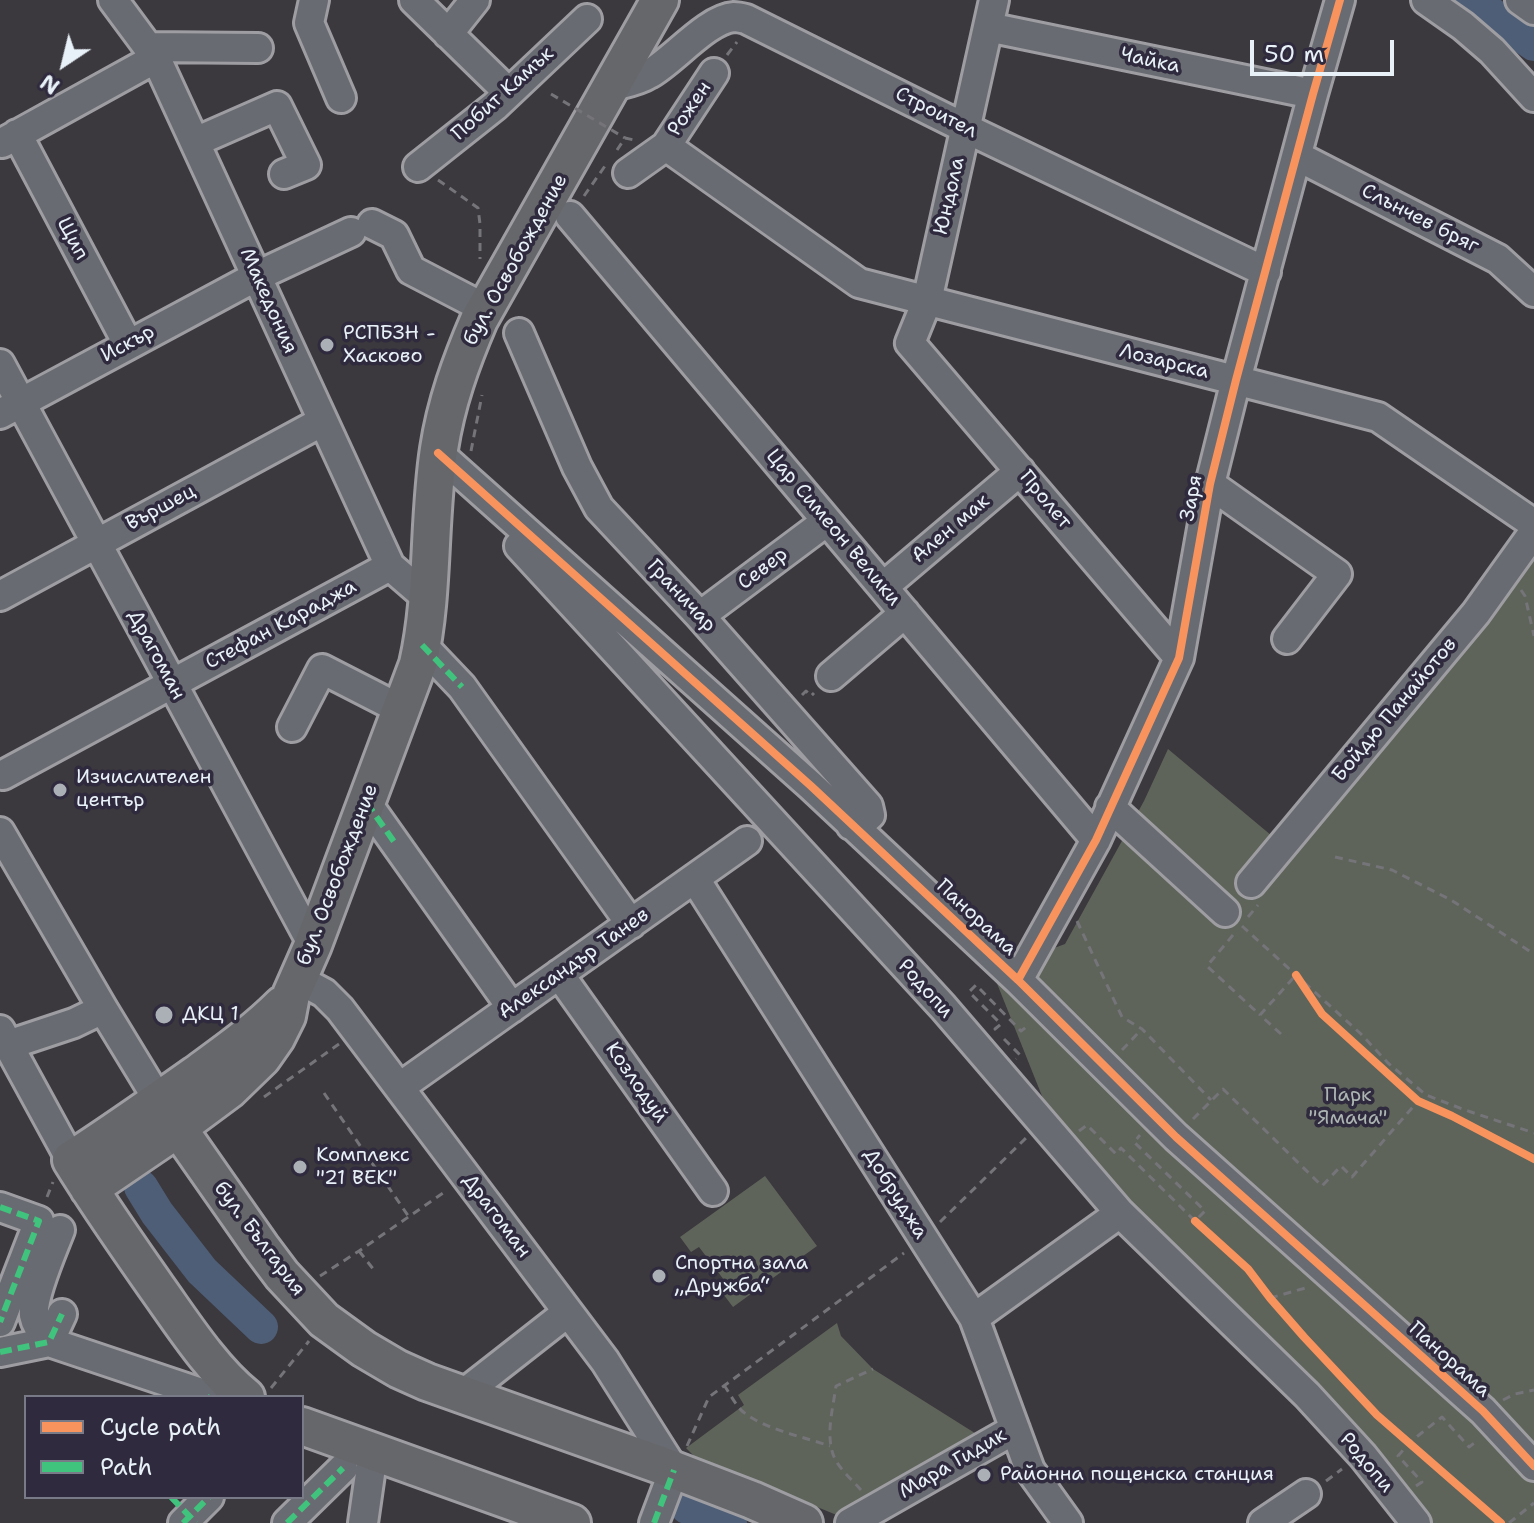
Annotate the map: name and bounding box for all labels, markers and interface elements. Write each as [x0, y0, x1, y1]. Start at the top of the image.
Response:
north arrow [24, 24, 104, 104]
scale bar [1254, 24, 1398, 74]
text: 50 m [1264, 38, 1324, 70]
street label: Побит Камък [447, 42, 559, 146]
street label: Чайка [1118, 43, 1182, 79]
text: N [34, 67, 65, 101]
street label: Рожен [663, 77, 717, 141]
street label: Строител [891, 82, 981, 144]
street label: Юндола [929, 155, 971, 237]
street label: бул. Освобождение [459, 170, 573, 350]
street label: Слънчев бряг [1357, 179, 1483, 259]
street label: Щип [51, 214, 93, 264]
street label: Македония [234, 245, 302, 357]
street label: Искър [97, 320, 159, 368]
place label: РСПБЗН - Хасково [343, 322, 436, 369]
marker: РСПБЗН - Хасково [318, 336, 336, 354]
street label: Лозарска [1117, 339, 1211, 385]
street label: Цар Симеон Велики [760, 445, 906, 611]
street label: Пролет [1014, 466, 1076, 534]
street label: Заря [1176, 473, 1208, 523]
street label: Вършец [122, 480, 200, 536]
street label: Ален мак [907, 490, 995, 568]
street label: Север [733, 543, 793, 595]
street label: Граничар [641, 555, 721, 637]
street label: Стефан Караджа [201, 575, 361, 675]
street label: Драгоман [122, 606, 190, 704]
street label: Бойдю Панайотов [1328, 633, 1462, 787]
place label: Изчислителен център [76, 766, 211, 813]
marker: Изчислителен център [51, 781, 69, 799]
street label: бул. Освобождение [292, 781, 384, 969]
street label: Панорама [931, 875, 1021, 961]
street label: Александър Танев [494, 903, 654, 1025]
street label: Родопи [892, 955, 958, 1023]
place label: ДКЦ 1 [182, 1003, 239, 1027]
marker: ДКЦ 1 [153, 1004, 175, 1026]
street label: Козлодуй [600, 1038, 672, 1128]
park label: Парк "Ямача" [1309, 1084, 1387, 1131]
place label: Комплекс "21 ВЕК" [316, 1144, 410, 1191]
street label: Добруджа [858, 1144, 932, 1244]
marker: Комплекс "21 ВЕК" [291, 1158, 309, 1176]
street label: Драгоман [457, 1169, 535, 1263]
street label: бул. България [208, 1177, 310, 1301]
place label: Спортна зала „Дружба“ [675, 1252, 808, 1299]
marker: Спортна зала „Дружба“ [650, 1267, 668, 1285]
street label: Панорама [1403, 1317, 1495, 1403]
legend [24, 1395, 304, 1499]
text: Cycle path [100, 1411, 221, 1443]
street label: Мара Гидик [895, 1424, 1011, 1504]
street label: Родопи [1334, 1428, 1398, 1498]
text: Path [100, 1451, 152, 1483]
place label: Районна пощенска станция [1000, 1463, 1274, 1487]
marker: Районна пощенска станция [975, 1466, 993, 1484]

